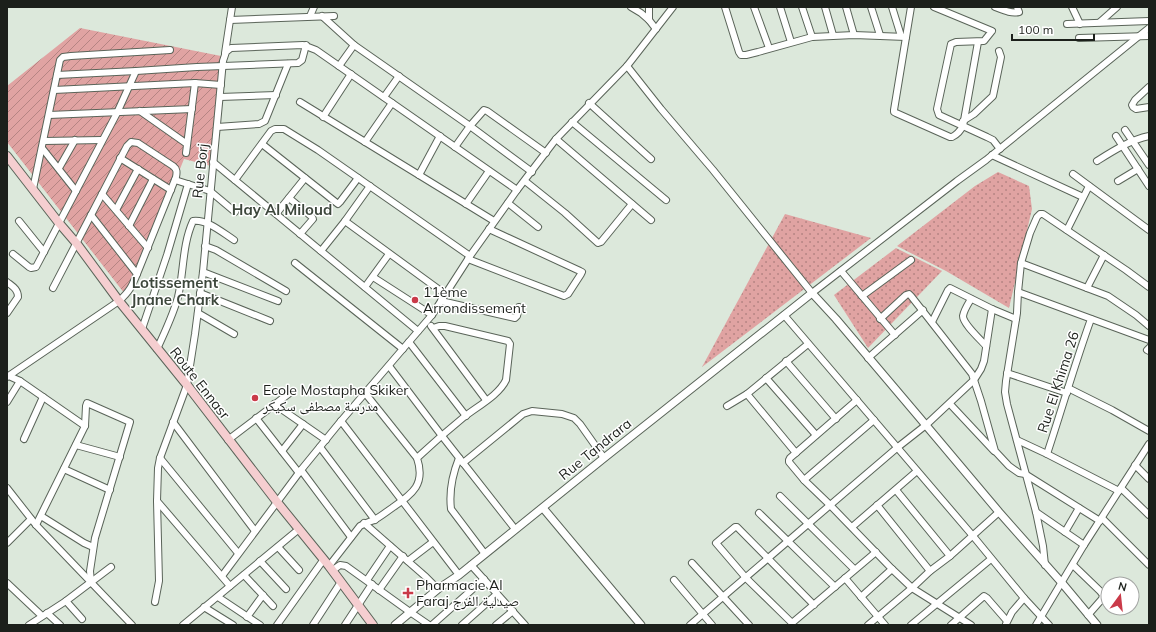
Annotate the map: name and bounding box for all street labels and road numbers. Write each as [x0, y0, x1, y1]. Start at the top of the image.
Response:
street label: Rue Borj [188, 143, 212, 199]
street label: Rue El Khima 26 [1033, 329, 1083, 435]
street label: Route Ennasr [166, 343, 234, 423]
street label: Rue Tandrara [555, 414, 635, 484]

